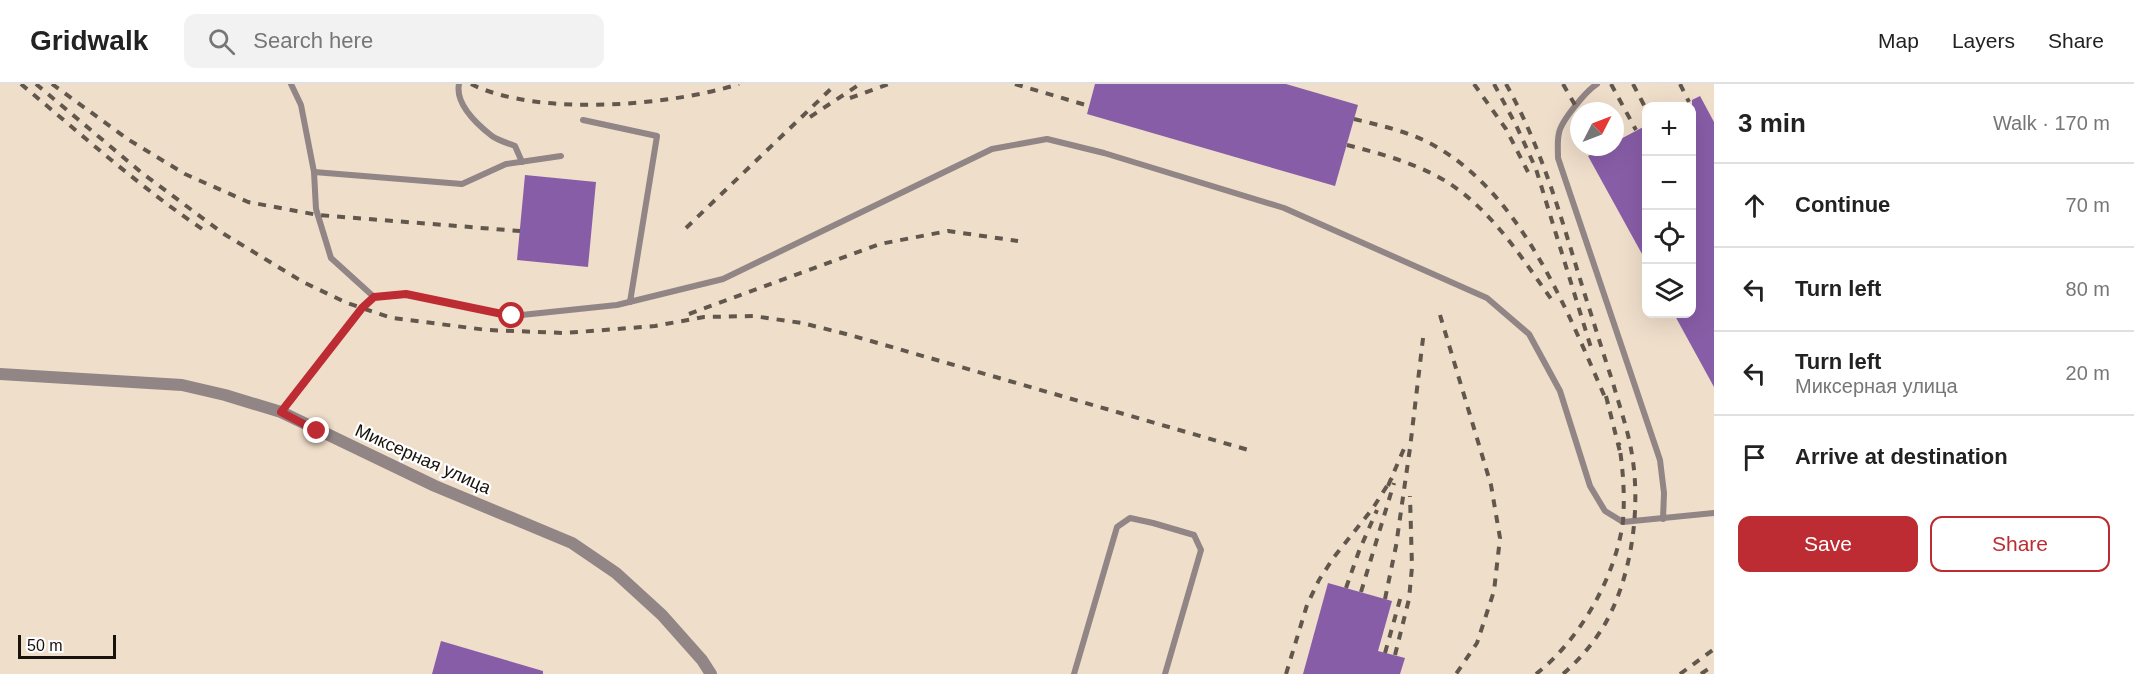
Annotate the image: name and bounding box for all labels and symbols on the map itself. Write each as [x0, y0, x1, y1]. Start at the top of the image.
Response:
north arrow [1570, 102, 1624, 156]
route start [498, 302, 524, 328]
route end [303, 417, 329, 443]
street label: Миксерная улица [352, 420, 495, 498]
scale bar [18, 632, 116, 660]

